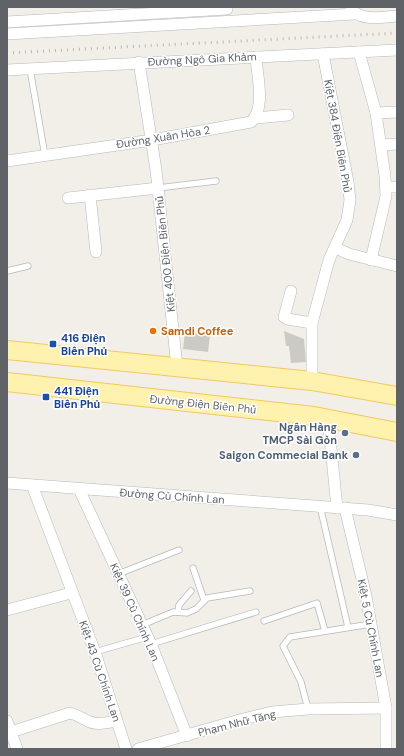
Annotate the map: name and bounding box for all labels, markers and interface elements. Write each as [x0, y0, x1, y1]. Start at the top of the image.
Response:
street label: Đường Ngô Gia Khảm [147, 49, 257, 69]
street label: Kiệt 384 Điện Biên Phủ [321, 78, 355, 194]
street label: Đường Xuân Hòa 2 [115, 123, 211, 151]
street label: Kiệt 400 Điện Biên Phủ [152, 195, 178, 313]
place label: Samdi Coffee [161, 324, 234, 338]
marker: Samdi Coffee [148, 326, 158, 336]
place label: 416 Điện Biên Phủ [61, 331, 107, 358]
marker: 416 Điện Biên Phủ [48, 339, 58, 349]
place label: 441 Điện Biên Phủ [54, 384, 100, 411]
street label: Đường Điện Biên Phủ [149, 391, 257, 417]
marker: 441 Điện Biên Phủ [41, 392, 51, 402]
place label: Ngân Hàng TMCP Sài Gòn [262, 420, 337, 447]
marker: Ngân Hàng TMCP Sài Gòn [340, 428, 350, 438]
place label: Saigon Commecial Bank [219, 448, 349, 462]
marker: Saigon Commecial Bank [351, 450, 361, 460]
street label: Đường Cù Chính Lan [119, 485, 225, 507]
street label: Kiệt 39 Cù Chính Lan [107, 561, 163, 663]
street label: Kiệt 5 Cù Chính Lan [355, 578, 387, 678]
street label: Kiệt 43 Cù Chính Lan [76, 619, 124, 723]
street label: Phạm Nhữ Tăng [197, 707, 277, 739]

